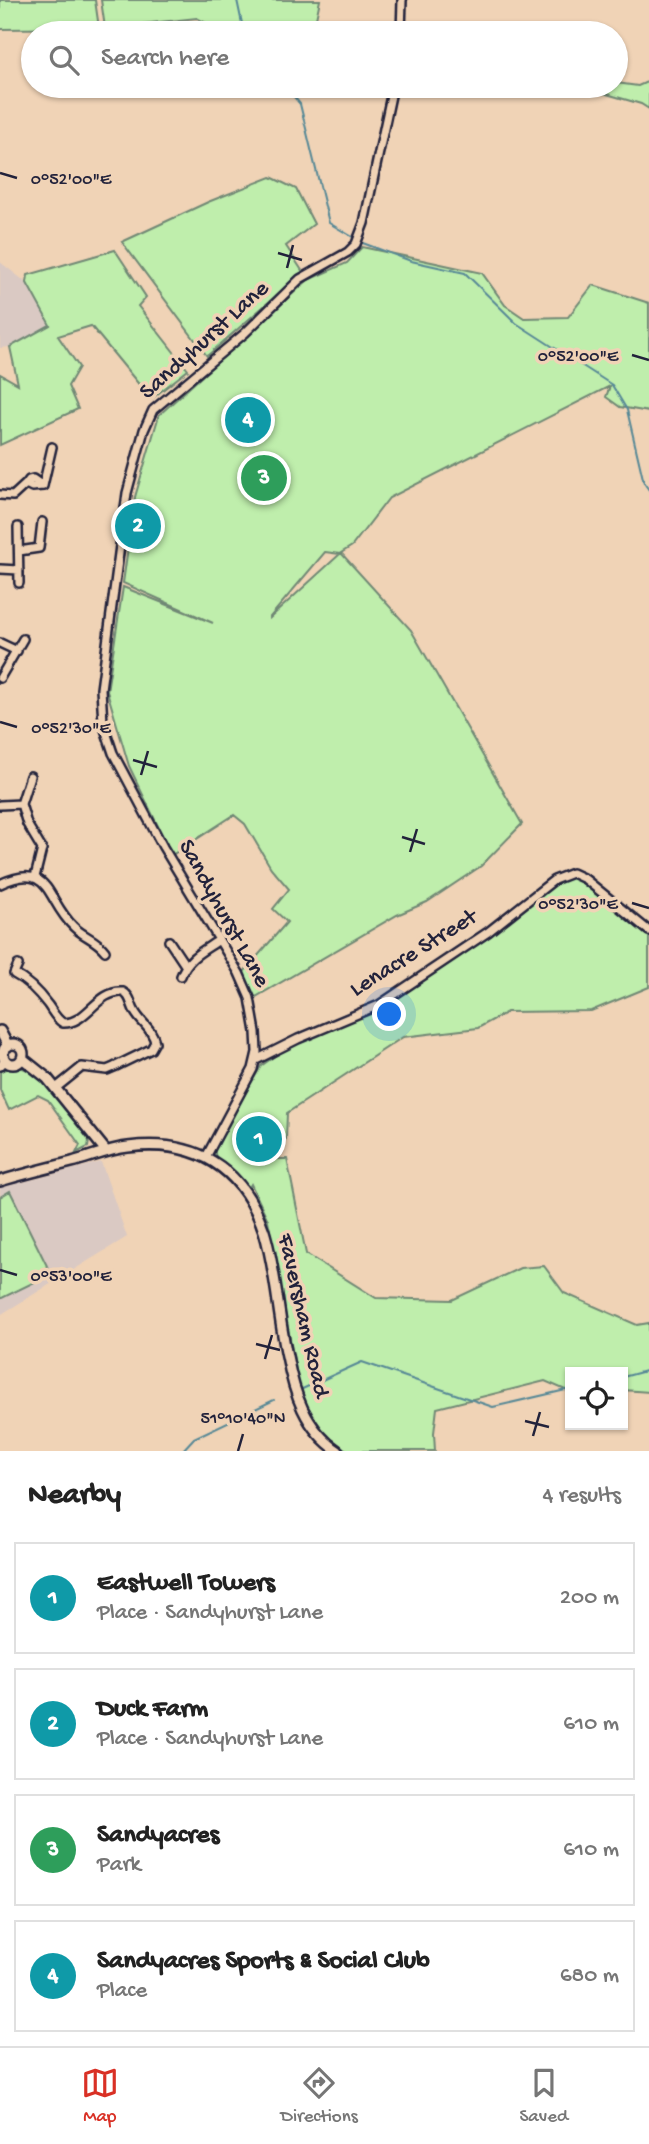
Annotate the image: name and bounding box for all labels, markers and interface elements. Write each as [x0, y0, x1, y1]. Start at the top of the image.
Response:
search box [21, 21, 628, 98]
icon: search [45, 41, 83, 79]
text: Search here [101, 44, 229, 75]
text: 0°52'00"E [31, 170, 112, 191]
street label: Sandyhurst Lane [134, 275, 276, 407]
text: 0°52'00"E [538, 347, 619, 368]
pin: 4 [225, 394, 271, 446]
pin: 3 [241, 452, 287, 504]
pin: 2 [115, 500, 161, 552]
text: 0°52'30"E [31, 719, 112, 740]
street label: Sandyhurst Lane [170, 835, 276, 994]
text: 0°52'30"E [538, 895, 619, 916]
street label: Lenacre Street [345, 902, 485, 1005]
your location [372, 997, 406, 1031]
pin: 1 [236, 1113, 282, 1165]
street label: Faversham Road [269, 1230, 335, 1403]
text: 0°53'00"E [31, 1267, 112, 1288]
map controls [565, 1367, 628, 1430]
button: locate [565, 1367, 628, 1430]
text: 51°10'40"N [201, 1409, 285, 1430]
text: Nearby [28, 1479, 121, 1514]
text: 4 results [542, 1483, 621, 1510]
text: Eastwell Towers [97, 1569, 275, 1600]
text: 1 [48, 1585, 58, 1612]
text: 200 m [560, 1585, 619, 1612]
text: Place · Sandyhurst Lane [97, 1600, 323, 1627]
text: Duck Farm [97, 1695, 208, 1726]
text: 2 [47, 1711, 59, 1738]
text: 610 m [563, 1711, 619, 1738]
text: Place · Sandyhurst Lane [97, 1726, 323, 1753]
text: Sandyacres [97, 1821, 219, 1852]
text: 3 [47, 1837, 59, 1864]
text: 610 m [563, 1837, 619, 1864]
text: Park [97, 1852, 141, 1879]
text: Sandyacres Sports & Social Club [97, 1947, 430, 1978]
text: 4 [48, 1963, 58, 1990]
text: 680 m [560, 1963, 619, 1990]
text: Place [97, 1978, 147, 2005]
tab: Map [81, 2064, 119, 2129]
tab: Directions [281, 2064, 358, 2129]
tab: Saved [519, 2064, 568, 2129]

